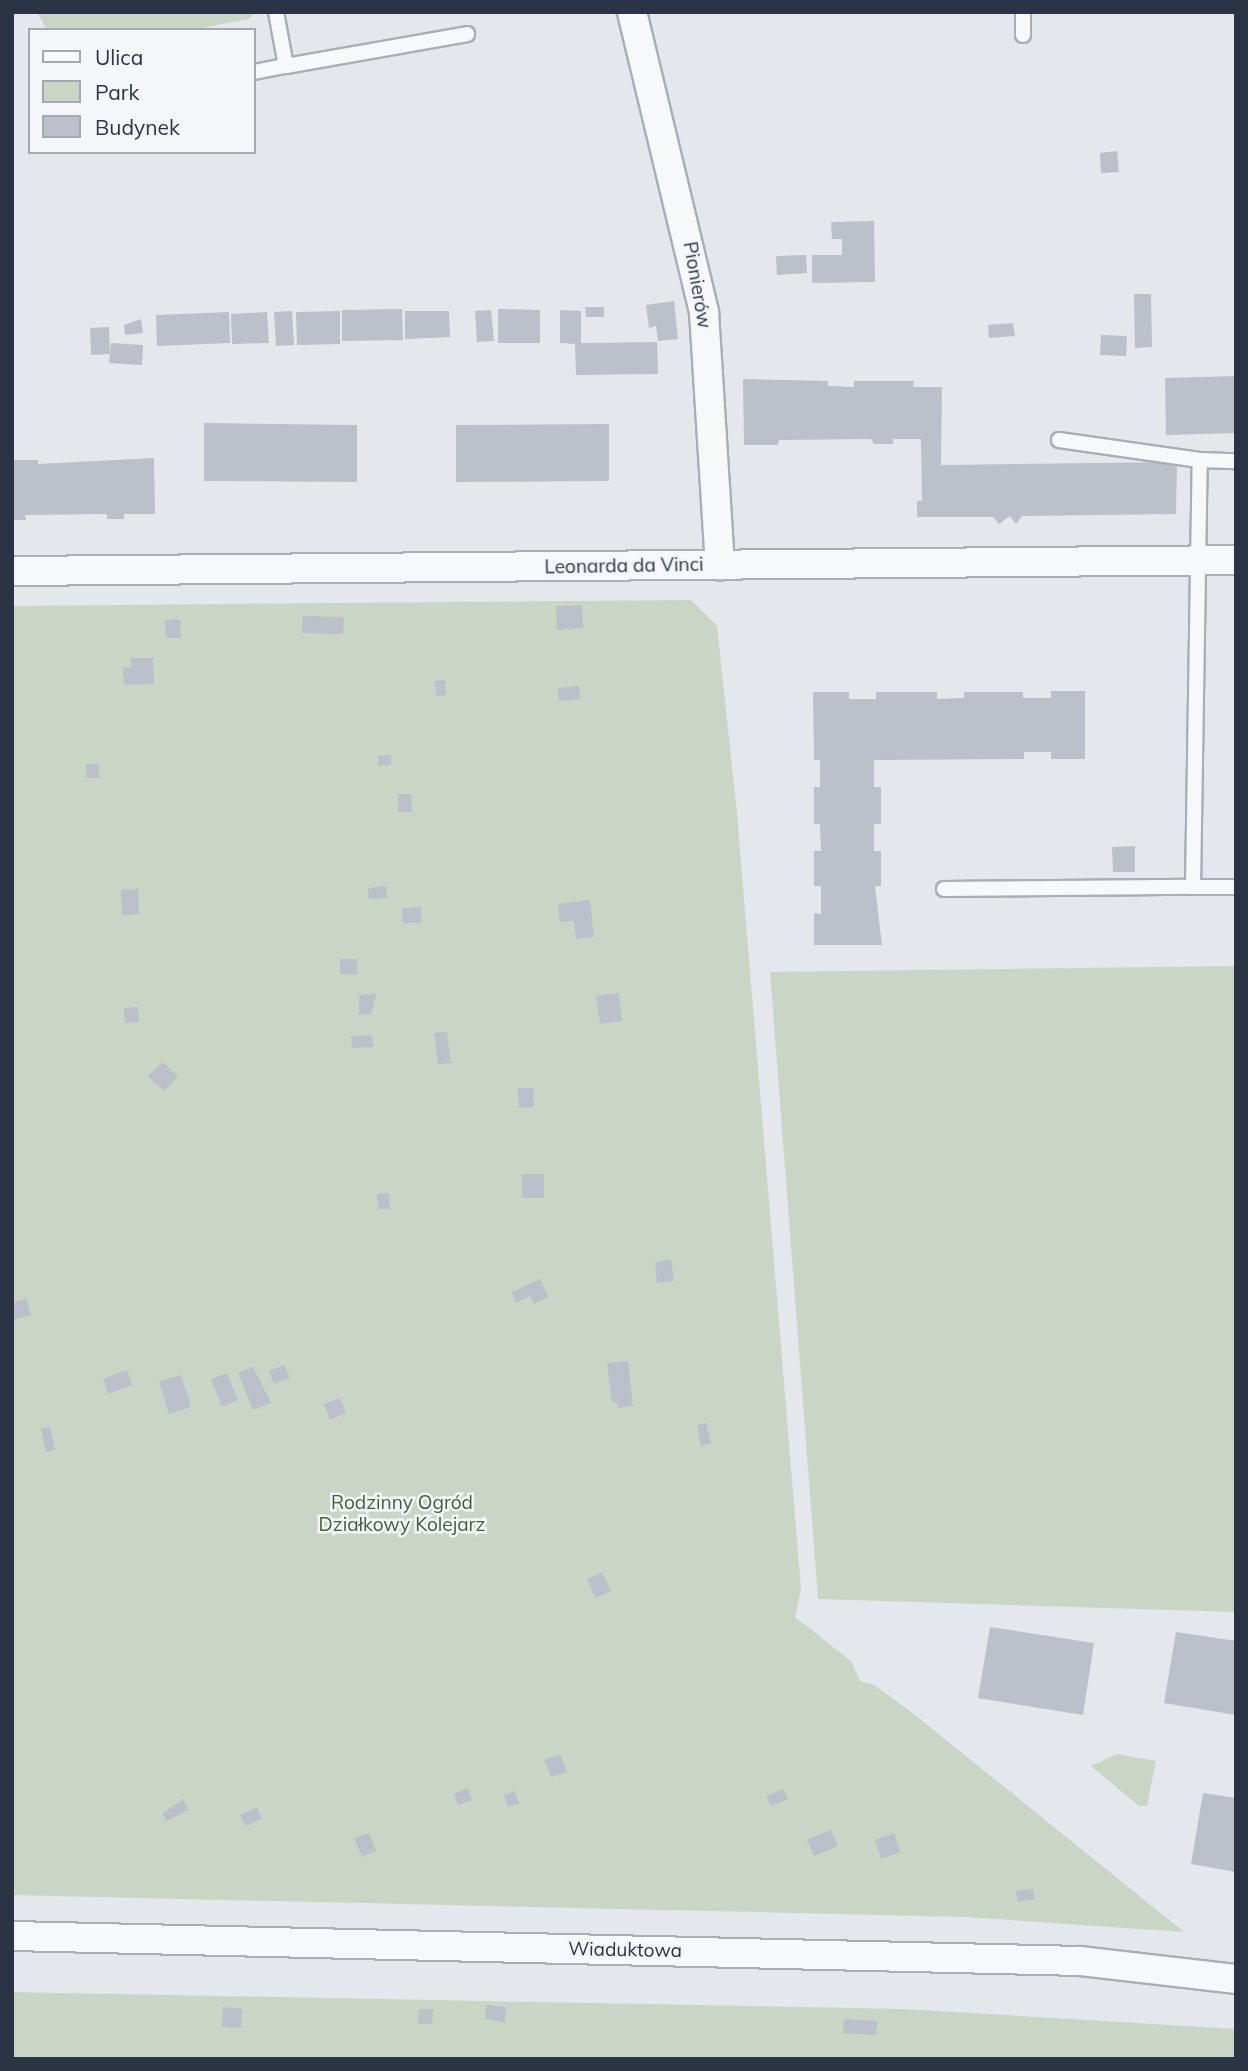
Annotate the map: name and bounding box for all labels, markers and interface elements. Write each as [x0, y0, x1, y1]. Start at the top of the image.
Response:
legend [28, 28, 256, 154]
text: Ulica [95, 44, 143, 70]
text: Park [95, 79, 139, 105]
text: Budynek [95, 114, 180, 140]
street label: Pionierów [678, 240, 716, 330]
street label: Leonarda da Vinci [544, 553, 704, 579]
park label: Rodzinny Ogród Działkowy Kolejarz [319, 1492, 485, 1536]
street label: Wiaduktowa [568, 1938, 682, 1962]

